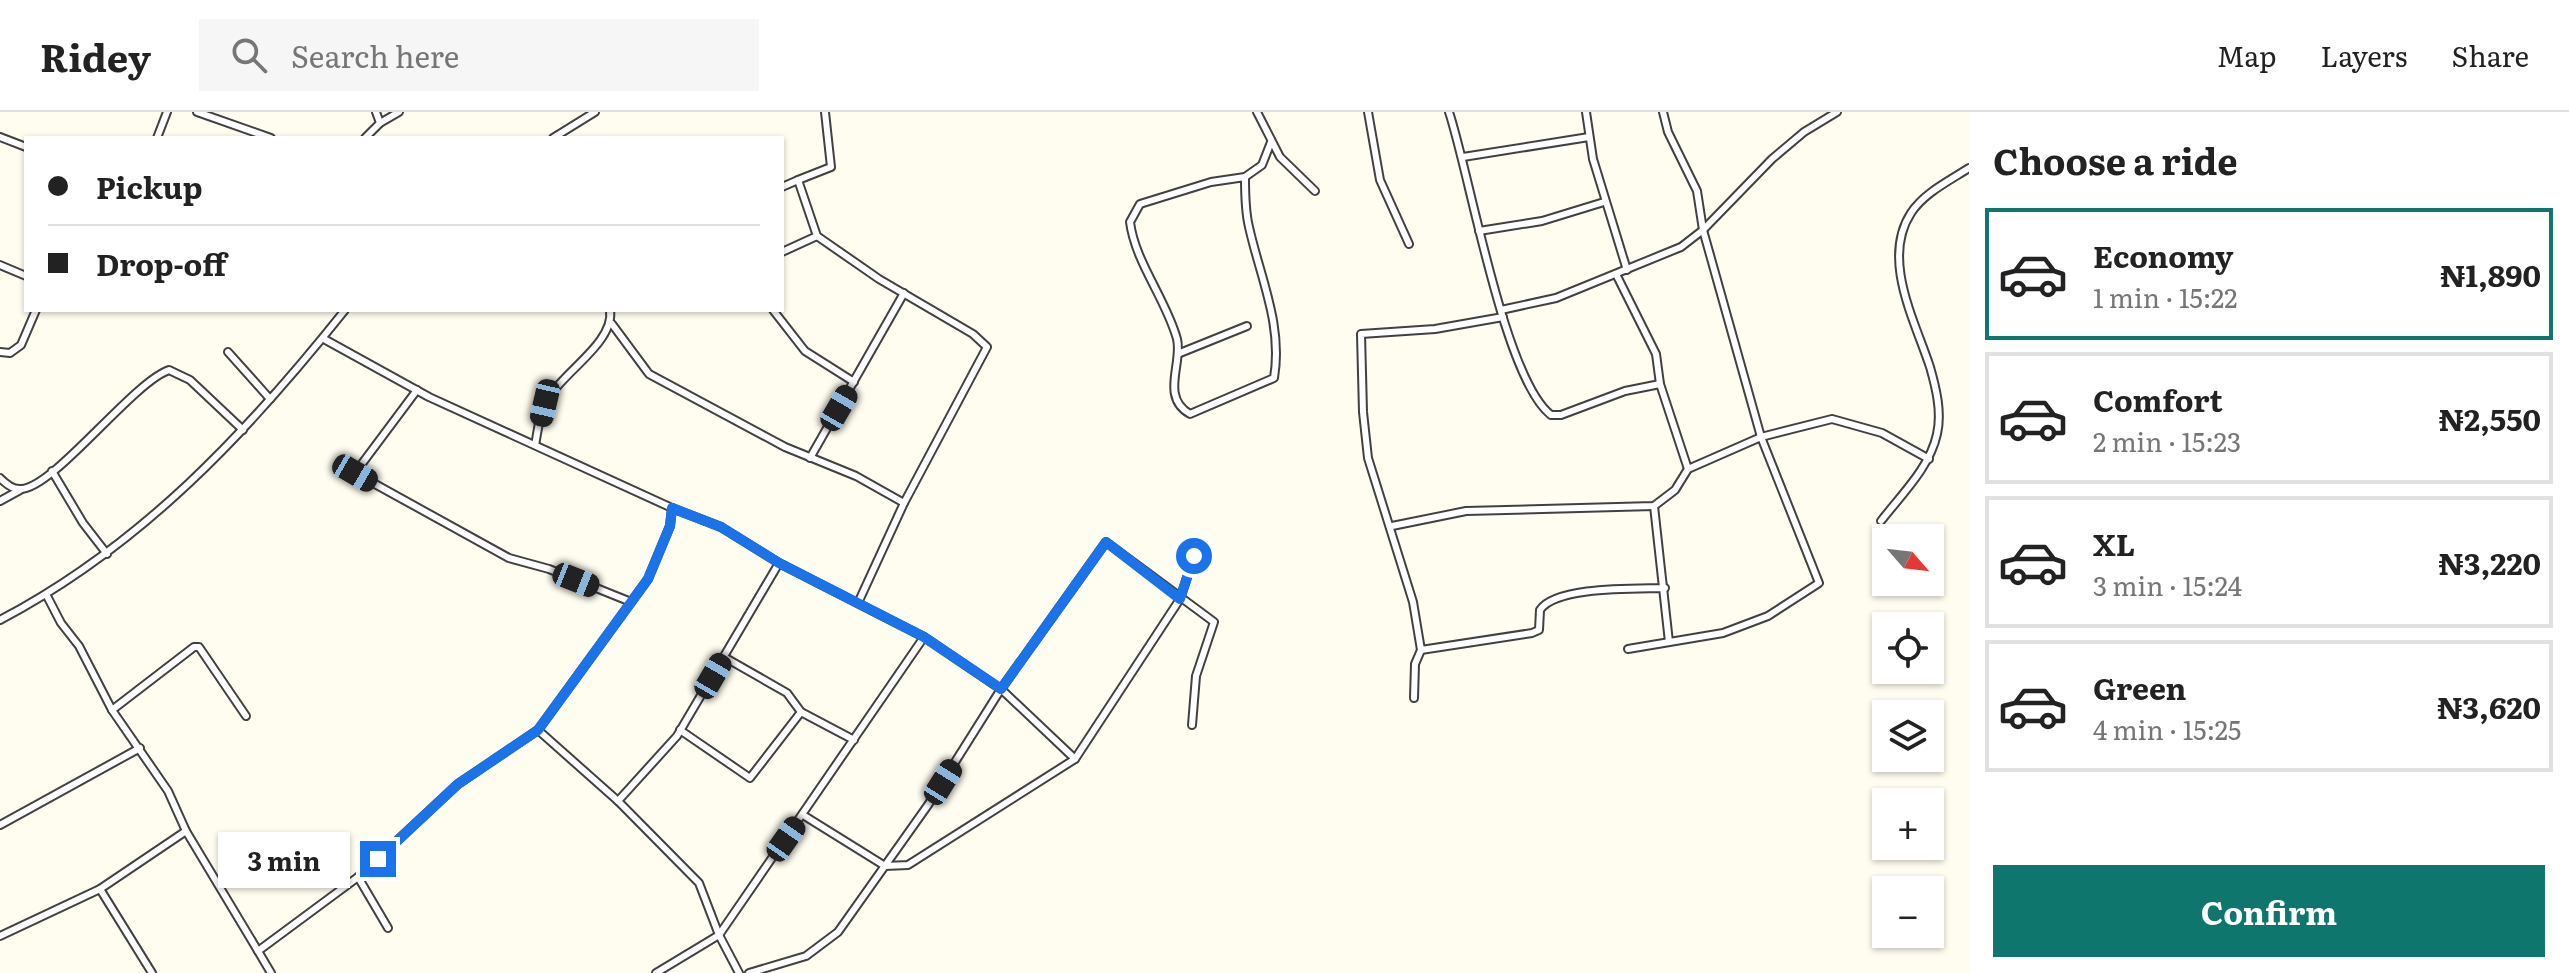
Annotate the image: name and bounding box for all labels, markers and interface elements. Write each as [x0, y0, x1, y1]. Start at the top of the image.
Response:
search box [199, 19, 759, 91]
text: Ridey [40, 27, 151, 84]
icon: search [227, 33, 271, 77]
text: Search here [291, 33, 459, 77]
text: Map [2217, 34, 2276, 76]
text: Layers [2320, 34, 2407, 76]
text: Share [2451, 34, 2529, 76]
text: Choose a ride [1993, 133, 2238, 186]
text: Pickup [96, 164, 203, 208]
text: Economy [2093, 233, 2233, 277]
icon: car [1997, 238, 2069, 310]
text: Drop-off [96, 241, 226, 285]
text: ₦1,890 [2440, 252, 2541, 296]
text: 1 min · 15:22 [2093, 277, 2237, 316]
car [528, 377, 562, 429]
text: Comfort [2093, 377, 2223, 421]
car [817, 381, 861, 435]
icon: car [1997, 382, 2069, 454]
text: ₦2,550 [2439, 396, 2541, 440]
text: 2 min · 15:23 [2093, 421, 2241, 460]
car [328, 451, 382, 495]
text: XL [2093, 521, 2135, 565]
north arrow [1872, 524, 1944, 596]
map controls [1872, 524, 1944, 948]
icon: car [1997, 526, 2069, 598]
route start [1176, 538, 1212, 574]
text: ₦3,220 [2439, 540, 2541, 584]
car [549, 560, 603, 600]
text: 3 min · 15:24 [2093, 565, 2242, 604]
button: locate [1872, 612, 1944, 684]
car [691, 649, 735, 703]
text: Green [2093, 665, 2186, 709]
icon: car [1997, 670, 2069, 742]
text: ₦3,620 [2437, 684, 2541, 728]
button: layers [1872, 700, 1944, 772]
text: 4 min · 15:25 [2093, 709, 2241, 748]
car [920, 755, 966, 809]
button: + [1872, 788, 1944, 860]
car [762, 812, 810, 866]
callout: 3 min [218, 831, 350, 887]
text: 3 min [247, 840, 321, 879]
route end [360, 841, 396, 877]
button: Confirm [1993, 865, 2545, 957]
button: − [1872, 876, 1944, 948]

